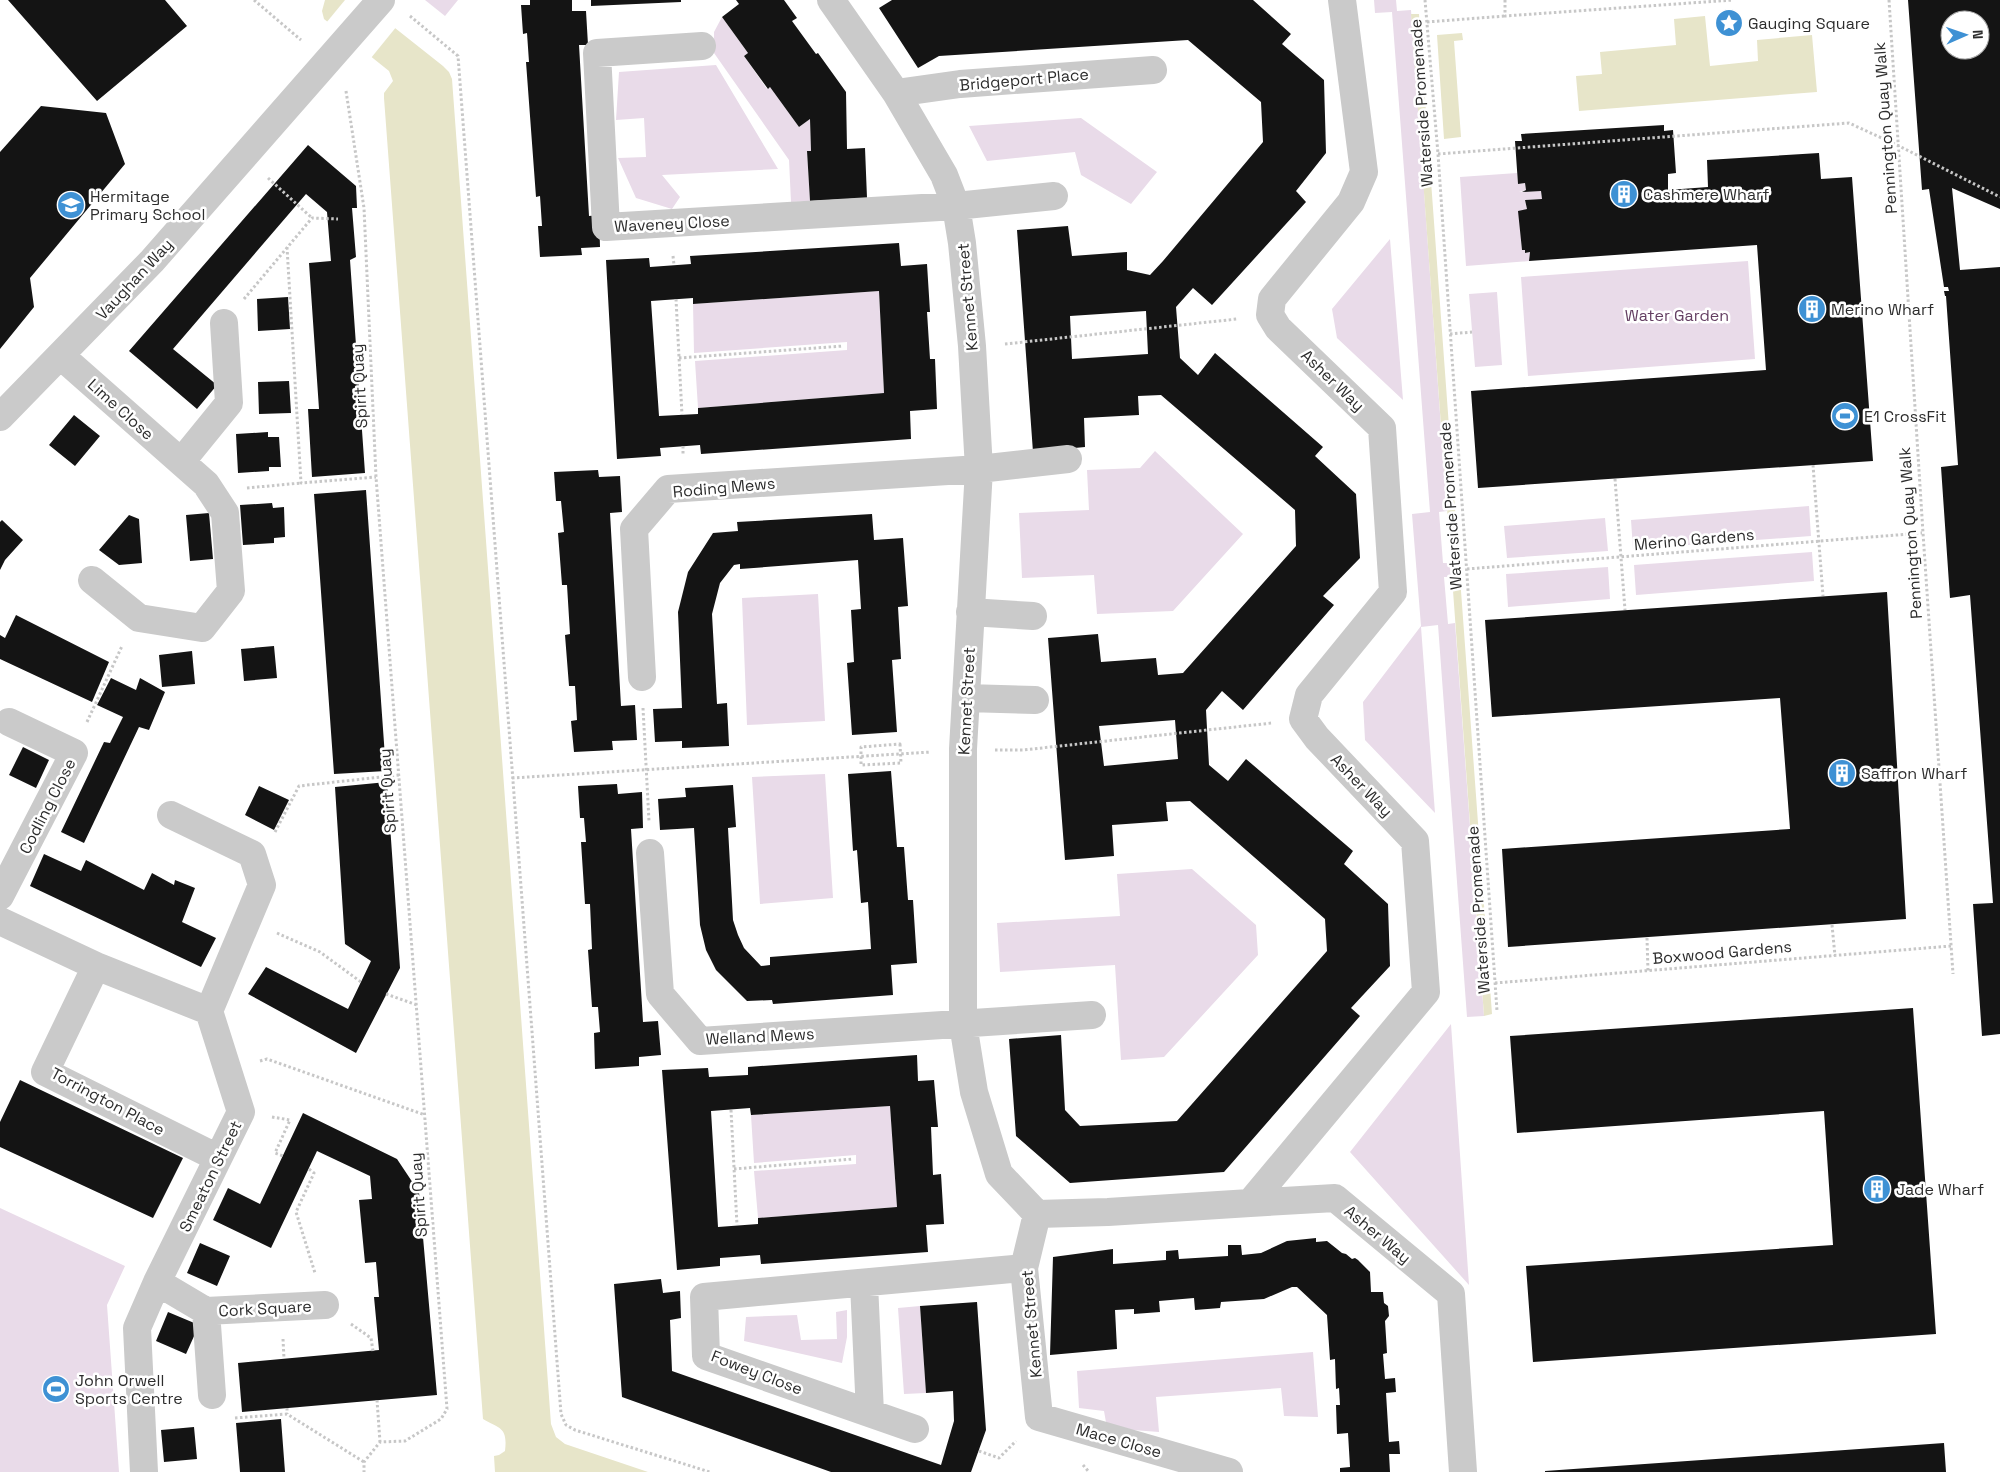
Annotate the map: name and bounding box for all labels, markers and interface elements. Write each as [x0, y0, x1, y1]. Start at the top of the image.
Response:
place icon: Gauging Square [1714, 8, 1744, 38]
north arrow [1940, 10, 1990, 60]
place label: Gauging Square [1748, 13, 1870, 34]
street label: Waterside Promenade [1405, 18, 1438, 188]
text: N [1969, 30, 1987, 40]
street label: Pennington Quay Walk [1869, 41, 1902, 215]
street label: Bridgeport Place [958, 63, 1090, 96]
building icon: Cashmere Wharf [1609, 179, 1639, 209]
place label: Cashmere Wharf [1643, 184, 1769, 205]
place label: Hermitage Primary School [90, 186, 205, 225]
school or university icon: Hermitage Primary School [56, 190, 86, 220]
street label: Waveney Close [614, 210, 730, 237]
street label: Vaughan Way [91, 234, 177, 324]
street label: Kennet Street [952, 242, 983, 352]
building icon: Merino Wharf [1797, 294, 1827, 324]
place label: Merino Wharf [1831, 299, 1934, 320]
park label: Water Garden [1625, 305, 1729, 326]
street label: Spirit Quay [347, 343, 372, 429]
street label: Asher Way [1296, 345, 1369, 416]
street label: Lime Close [83, 374, 158, 445]
sports icon: E1 CrossFit [1830, 401, 1860, 431]
place label: E1 CrossFit [1864, 406, 1947, 427]
street label: Waterside Promenade [1434, 421, 1467, 591]
street label: Pennington Quay Walk [1894, 446, 1927, 620]
street label: Roding Mews [672, 473, 776, 502]
street label: Merino Gardens [1633, 524, 1755, 555]
street label: Kennet Street [953, 647, 980, 756]
street label: Spirit Quay [374, 748, 401, 834]
street label: Asher Way [1326, 749, 1397, 822]
street label: Codling Close [14, 755, 81, 858]
building icon: Saffron Wharf [1827, 758, 1857, 788]
place label: Saffron Wharf [1861, 763, 1967, 784]
street label: Waterside Promenade [1462, 825, 1495, 995]
street label: Boxwood Gardens [1651, 936, 1793, 969]
street label: Welland Mews [705, 1023, 815, 1050]
street label: Torrington Place [47, 1063, 168, 1140]
street label: Smeaton Street [174, 1117, 247, 1235]
street label: Spirit Quay [405, 1152, 432, 1238]
building icon: Jade Wharf [1862, 1174, 1892, 1204]
place label: Jade Wharf [1896, 1179, 1984, 1200]
street label: Asher Way [1340, 1200, 1415, 1268]
street label: Kennet Street [1016, 1269, 1047, 1379]
street label: Cork Square [218, 1296, 312, 1321]
street label: Fowey Close [708, 1345, 806, 1400]
place label: John Orwell Sports Centre [75, 1370, 183, 1409]
sports icon: John Orwell Sports Centre [41, 1374, 71, 1404]
street label: Mace Close [1074, 1418, 1164, 1463]

